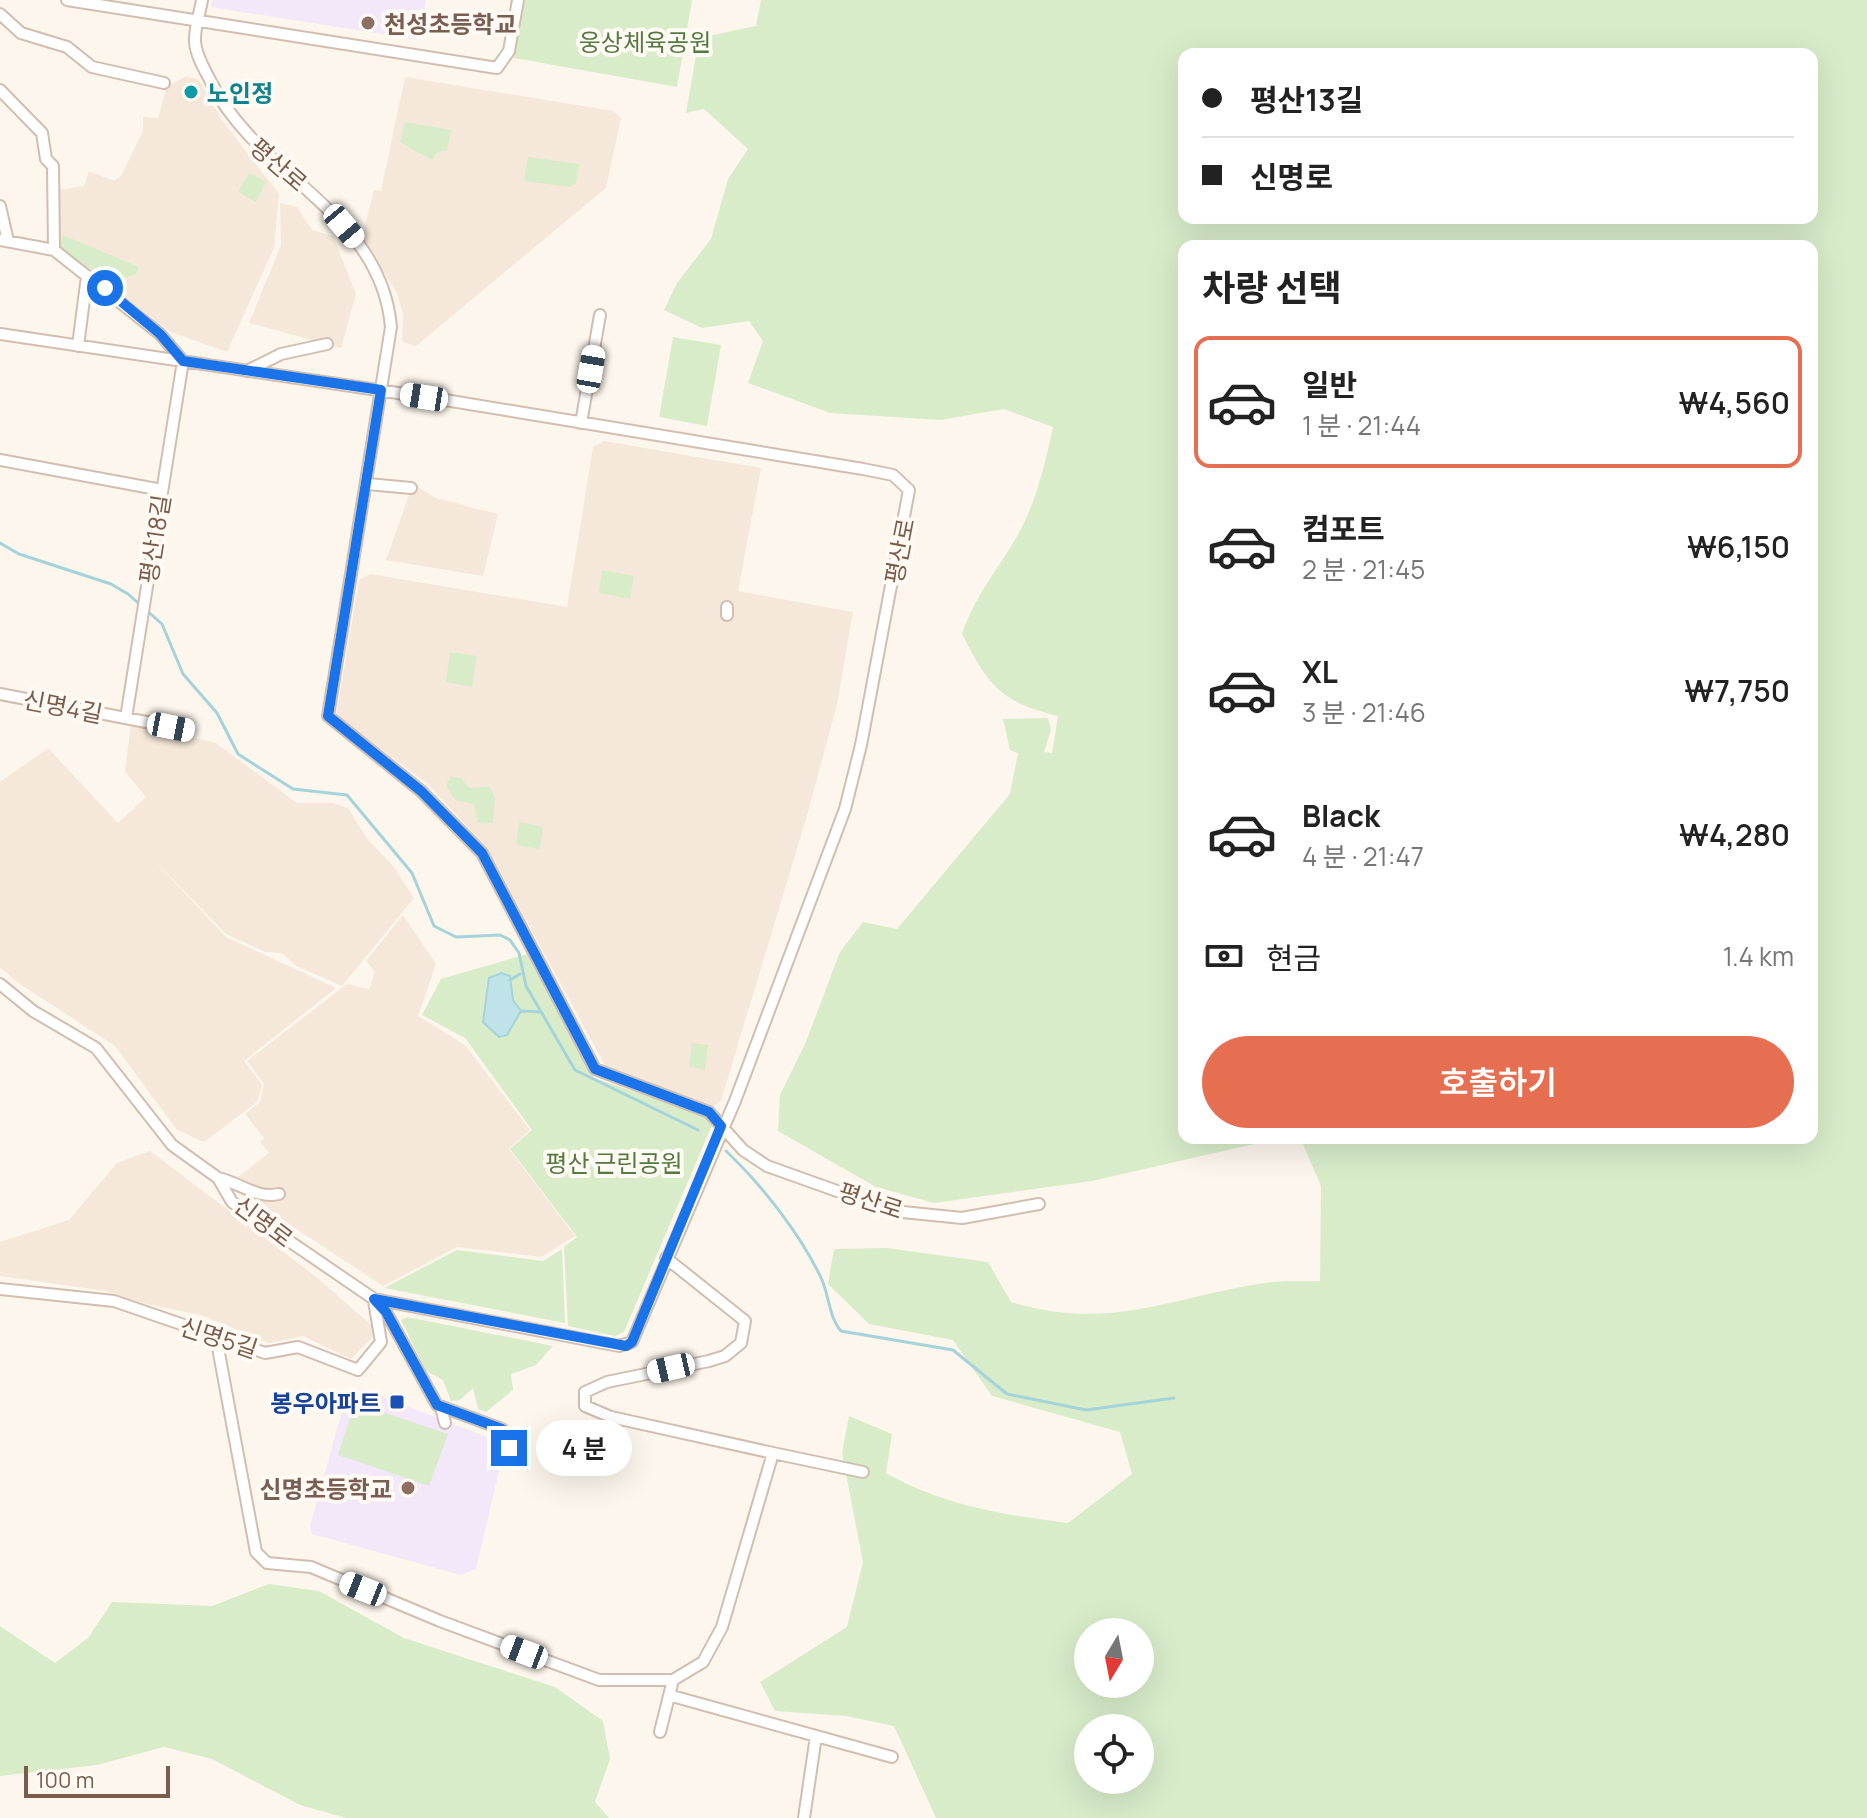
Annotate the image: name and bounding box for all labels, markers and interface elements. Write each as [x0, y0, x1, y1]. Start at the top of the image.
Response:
place label: 천성초등학교 [384, 7, 516, 40]
marker: 천성초등학교 [359, 14, 377, 32]
park label: 웅상체육공원 [579, 25, 711, 58]
place label: 노인정 [207, 76, 273, 109]
text: 평산13길 [1250, 79, 1363, 120]
marker: 노인정 [182, 83, 200, 101]
street label: 평산로 [243, 130, 315, 198]
text: 신명로 [1250, 156, 1333, 197]
car [319, 200, 369, 252]
text: 차량 선택 [1202, 263, 1342, 312]
route start [87, 270, 123, 306]
car [575, 343, 607, 395]
text: 일반 [1302, 364, 1357, 405]
icon: car [1206, 366, 1278, 438]
car [398, 381, 450, 413]
text: ₩4,560 [1679, 382, 1790, 423]
text: 1 분 · 21:44 [1302, 407, 1421, 443]
street label: 평산18길 [131, 492, 177, 586]
text: 컴포트 [1302, 508, 1385, 549]
icon: car [1206, 510, 1278, 582]
street label: 평산로 [876, 515, 922, 587]
text: ₩6,150 [1687, 526, 1790, 567]
text: 2 분 · 21:45 [1302, 551, 1425, 587]
text: XL [1302, 651, 1338, 692]
icon: car [1206, 654, 1278, 726]
text: ₩7,750 [1684, 670, 1790, 711]
street label: 신명4길 [20, 682, 106, 730]
text: 3 분 · 21:46 [1302, 694, 1426, 730]
car [145, 711, 197, 743]
text: Black [1302, 795, 1380, 836]
icon: car [1206, 798, 1278, 870]
text: ₩4,280 [1679, 814, 1790, 855]
text: 4 분 · 21:47 [1302, 838, 1424, 874]
icon: cash [1202, 934, 1246, 978]
text: 현금 [1266, 937, 1321, 978]
text: 1.4 km [1723, 938, 1794, 974]
button: 호출하기 [1202, 1036, 1794, 1128]
park label: 평산 근린공원 [545, 1146, 683, 1179]
street label: 평산로 [834, 1174, 908, 1226]
street label: 신명로 [228, 1188, 300, 1254]
street label: 신명5길 [176, 1309, 262, 1365]
car [645, 1351, 697, 1385]
place label: 봉우아파트 [271, 1386, 381, 1419]
marker: 봉우아파트 [388, 1393, 406, 1411]
callout: 4 분 [537, 1420, 633, 1476]
route end [491, 1430, 527, 1466]
text: 4 분 [562, 1430, 606, 1466]
place label: 신명초등학교 [260, 1472, 392, 1505]
marker: 신명초등학교 [399, 1479, 417, 1497]
car [336, 1569, 390, 1609]
north arrow [1074, 1618, 1154, 1698]
map controls [1074, 1618, 1154, 1794]
car [497, 1632, 551, 1672]
button: locate [1074, 1714, 1154, 1794]
scale bar [24, 1762, 170, 1798]
text: 100 m [36, 1765, 94, 1795]

